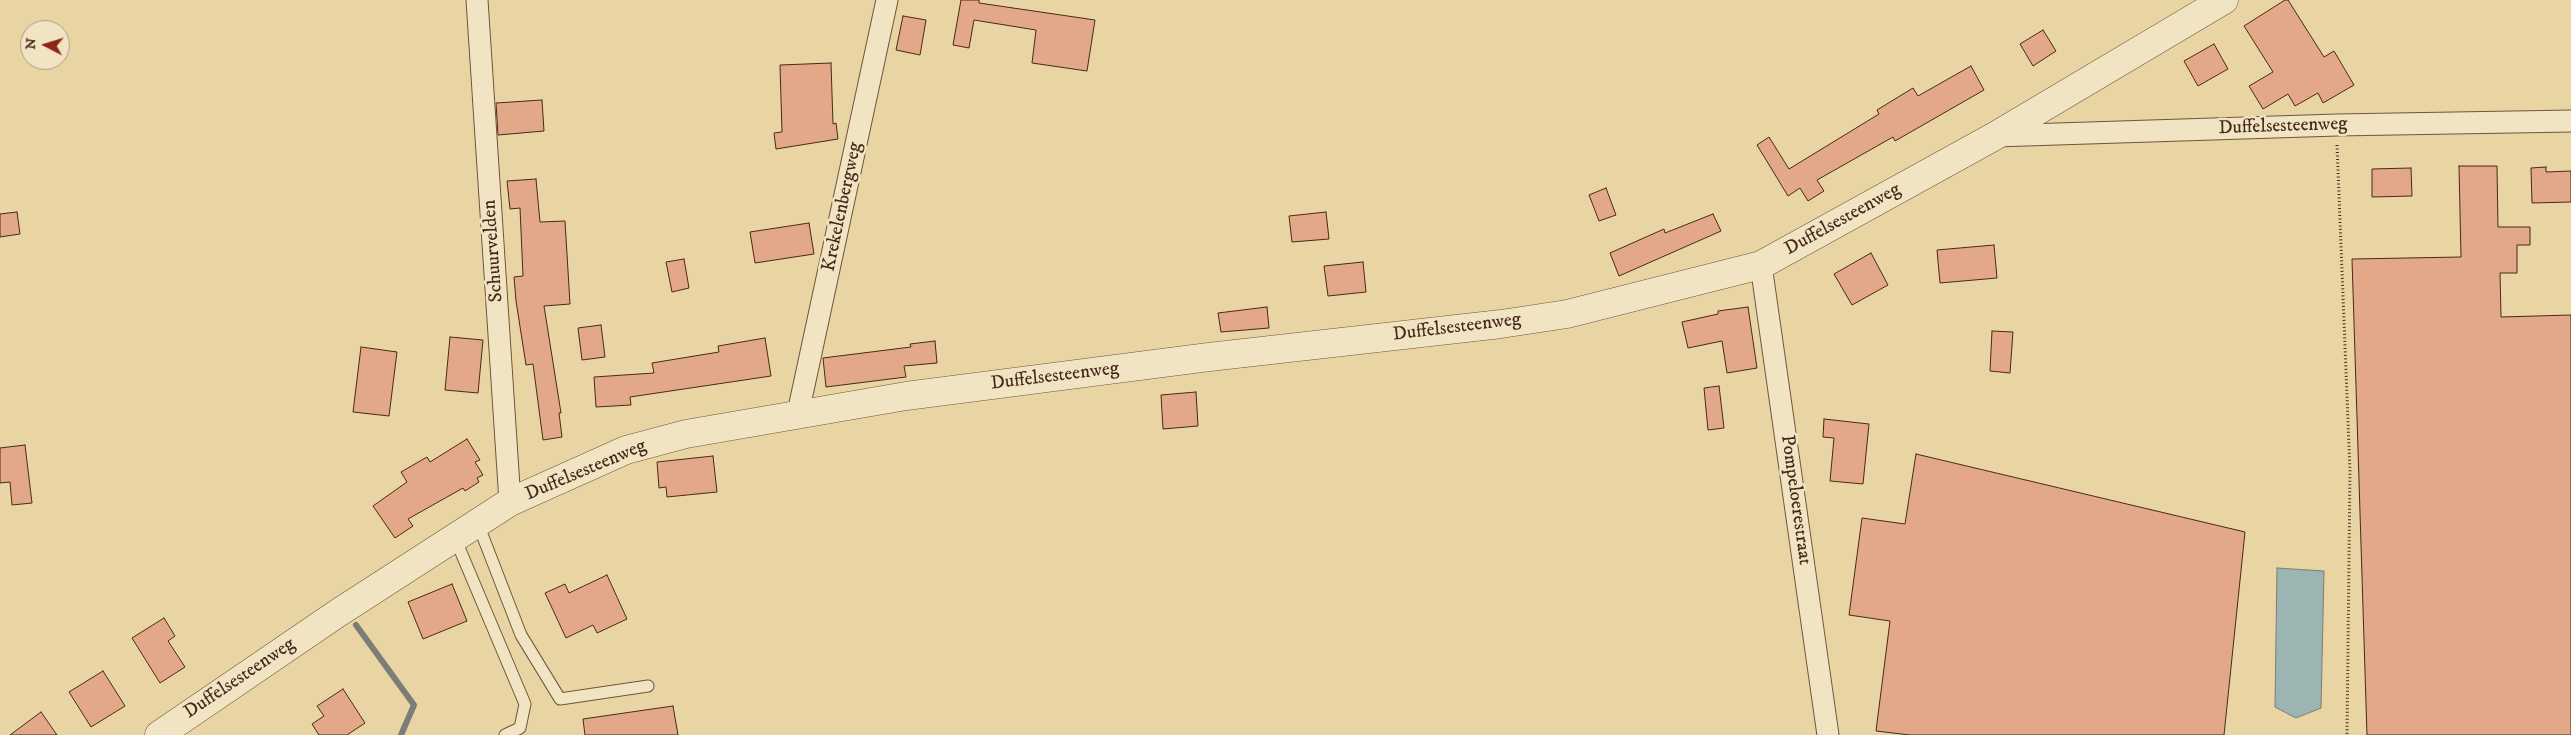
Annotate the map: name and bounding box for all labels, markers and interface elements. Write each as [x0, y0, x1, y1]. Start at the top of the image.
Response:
north arrow [20, 20, 70, 70]
text: N [22, 37, 41, 50]
street label: Duffelsesteenweg [2218, 113, 2348, 141]
street label: Krekelenbergweg [818, 140, 868, 274]
street label: Duffelsesteenweg [1781, 179, 1905, 261]
street label: Schuurvelden [479, 199, 509, 303]
street label: Duffelsesteenweg [1392, 309, 1522, 347]
street label: Duffelsesteenweg [990, 358, 1120, 396]
street label: Pompeloerestraat [1775, 434, 1815, 566]
street label: Duffelsesteenweg [522, 435, 650, 507]
street label: Duffelsesteenweg [180, 633, 300, 725]

